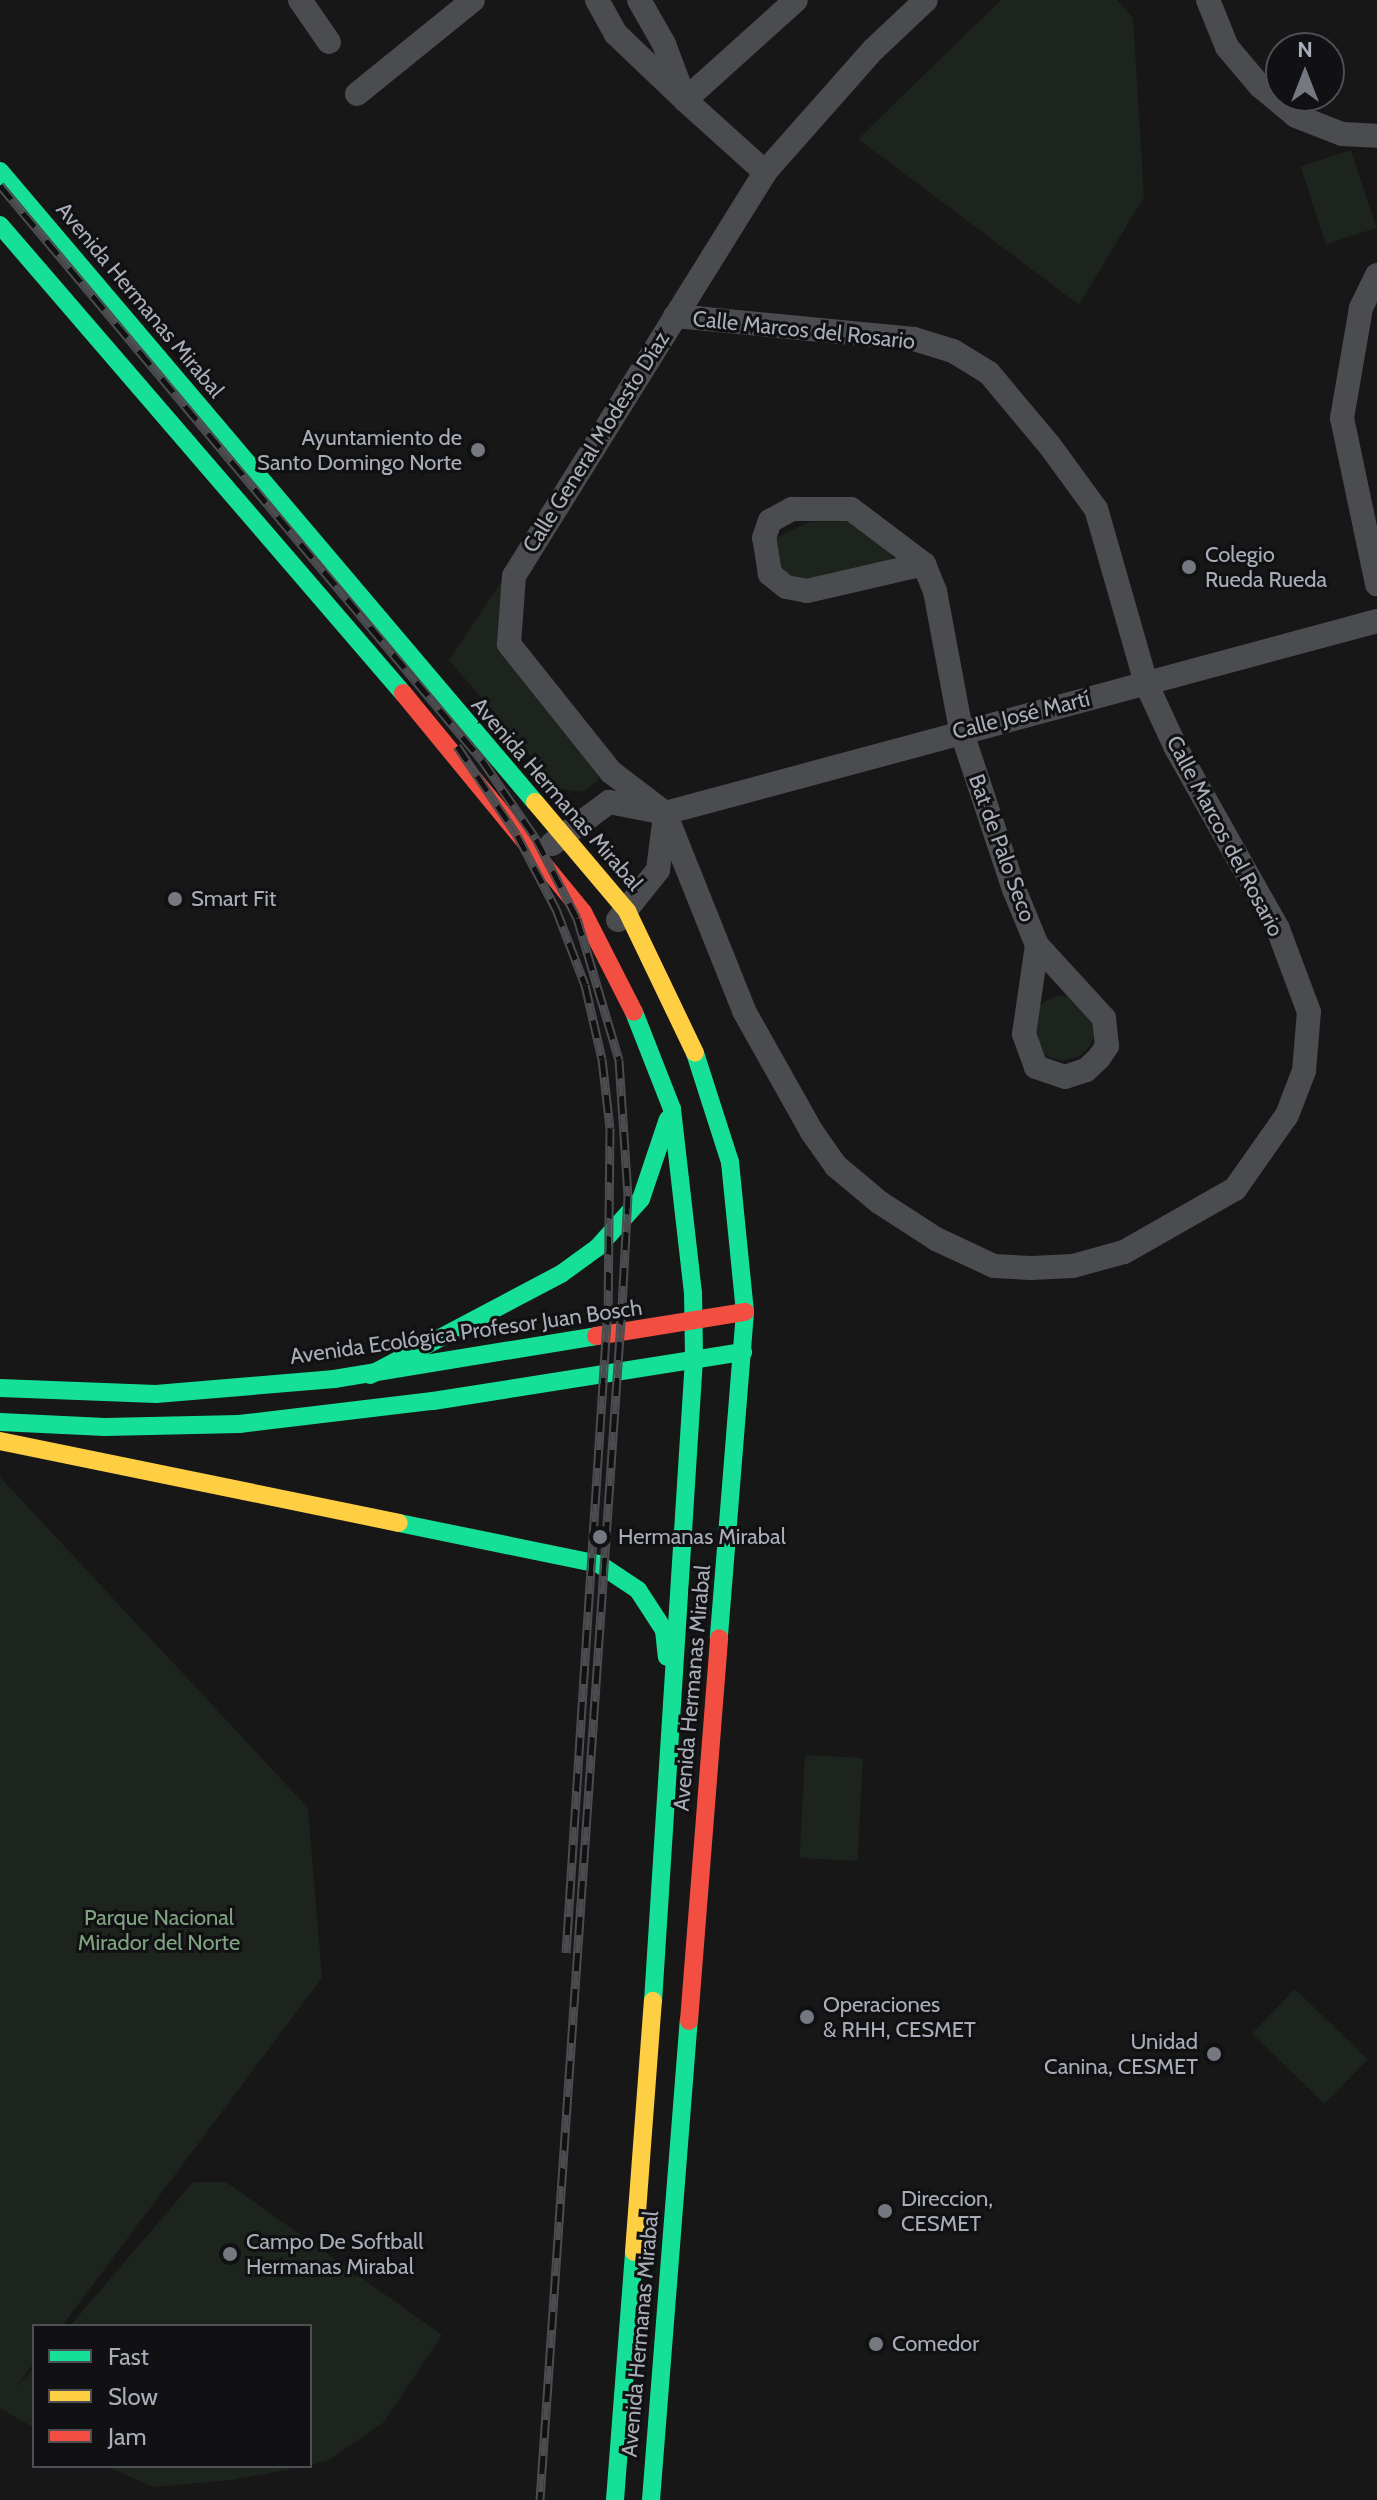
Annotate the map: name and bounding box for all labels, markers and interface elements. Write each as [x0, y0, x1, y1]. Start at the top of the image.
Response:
north arrow [1265, 32, 1345, 112]
text: N [1297, 36, 1313, 63]
street label: Avenida Hermanas Mirabal [50, 197, 230, 403]
street label: Calle Marcos del Rosario [691, 305, 917, 355]
street label: Calle General Modesto Díaz [517, 327, 675, 557]
place label: Ayuntamiento de Santo Domingo Norte [257, 424, 462, 476]
marker: Ayuntamiento de Santo Domingo Norte [469, 441, 487, 459]
place label: Colegio Rueda Rueda [1205, 541, 1327, 592]
marker: Colegio Rueda Rueda [1180, 558, 1198, 576]
street label: Calle José Martí [950, 685, 1092, 745]
street label: Avenida Hermanas Mirabal [466, 692, 648, 896]
street label: Calle Marcos del Rosario [1161, 731, 1289, 941]
street label: Bat de Palo Seco [963, 771, 1041, 925]
place label: Smart Fit [191, 886, 276, 912]
marker: Smart Fit [166, 890, 184, 908]
street label: Avenida Ecológica Profesor Juan Bosch [288, 1294, 644, 1370]
place label: Hermanas Mirabal [618, 1524, 786, 1550]
marker: Hermanas Mirabal [589, 1526, 611, 1548]
street label: Avenida Hermanas Mirabal [668, 1564, 716, 1812]
park label: Parque Nacional Mirador del Norte [78, 1904, 240, 1956]
place label: Operaciones & RHH, CESMET [823, 1991, 976, 2042]
marker: Operaciones & RHH, CESMET [798, 2008, 816, 2026]
place label: Unidad Canina, CESMET [1044, 2028, 1198, 2080]
marker: Unidad Canina, CESMET [1205, 2045, 1223, 2063]
place label: Direccion, CESMET [901, 2185, 993, 2236]
marker: Direccion, CESMET [876, 2202, 894, 2220]
street label: Avenida Hermanas Mirabal [616, 2210, 664, 2458]
place label: Campo De Softball Hermanas Mirabal [246, 2228, 423, 2280]
marker: Campo De Softball Hermanas Mirabal [221, 2245, 239, 2263]
legend [32, 2324, 312, 2468]
place label: Comedor [892, 2331, 979, 2357]
marker: Comedor [867, 2335, 885, 2353]
text: Fast [108, 2342, 149, 2371]
text: Slow [108, 2382, 158, 2411]
text: Jam [108, 2422, 146, 2451]

